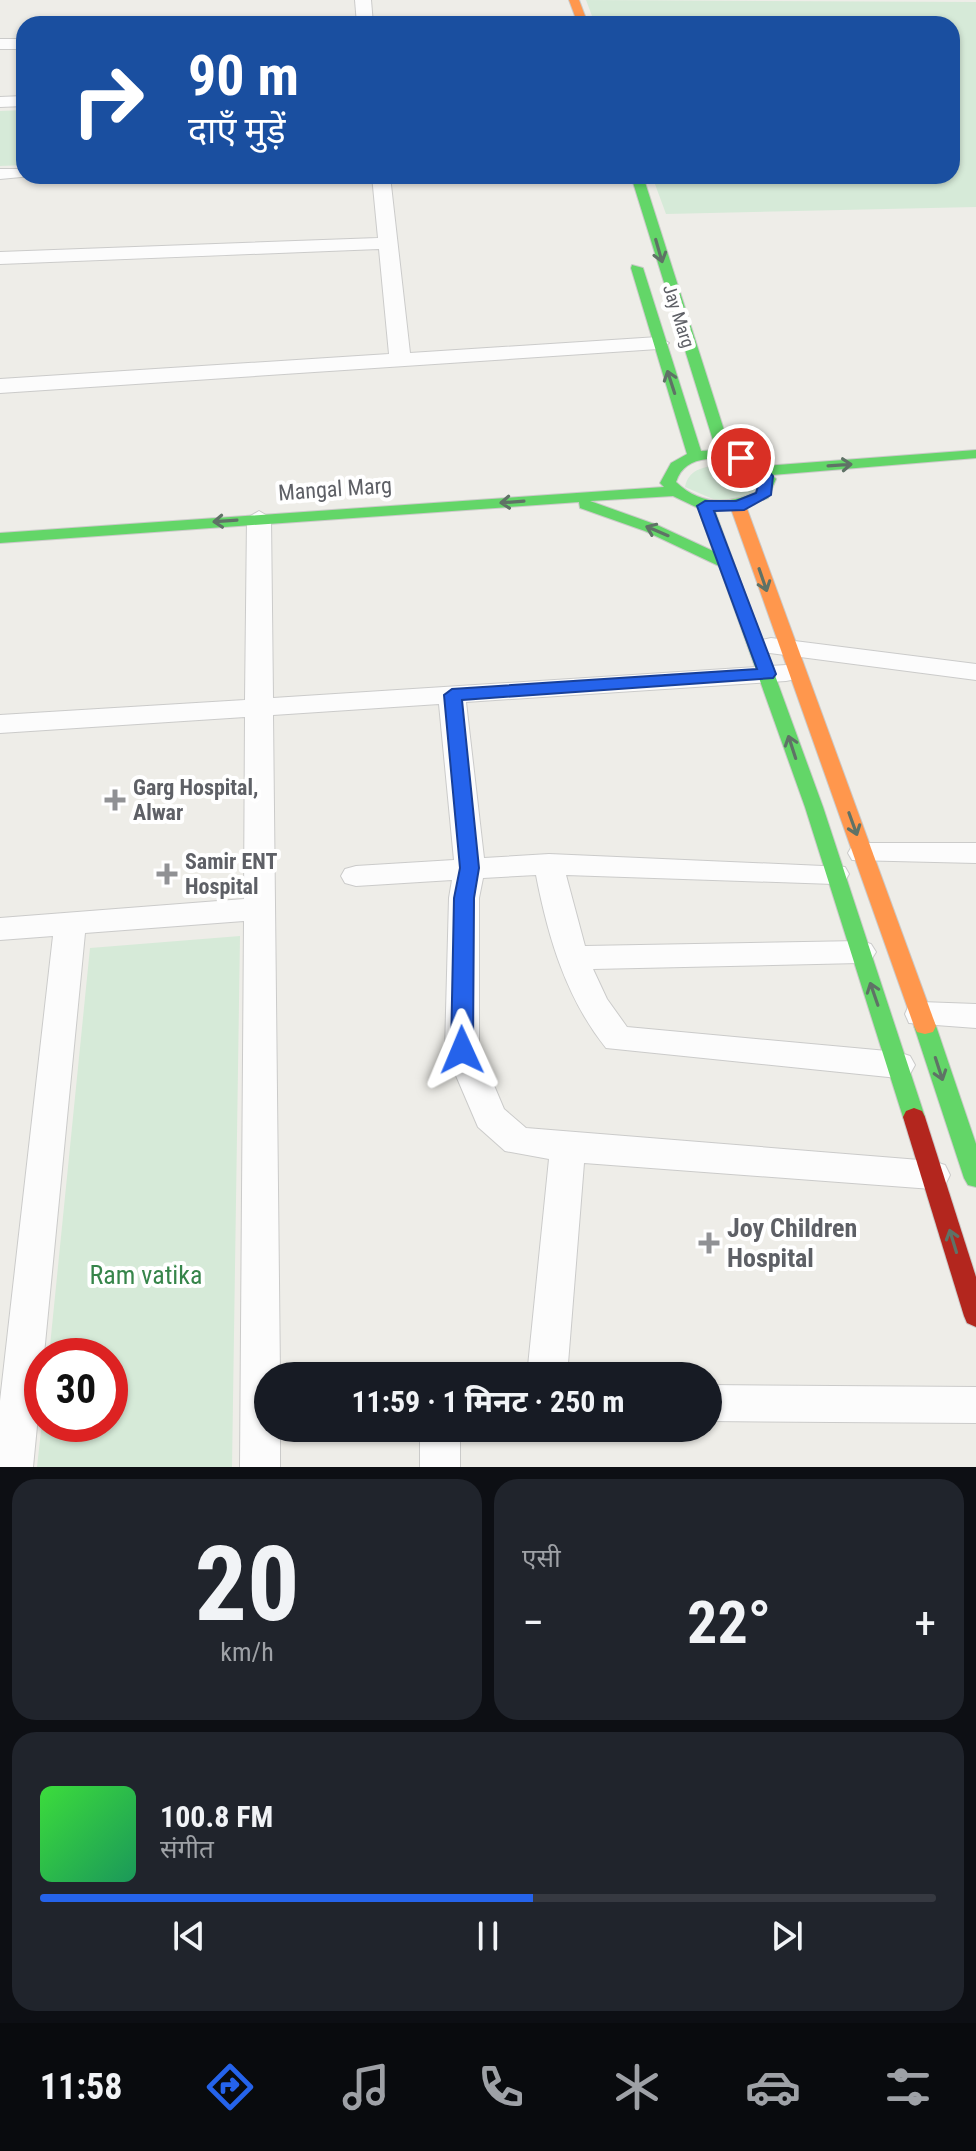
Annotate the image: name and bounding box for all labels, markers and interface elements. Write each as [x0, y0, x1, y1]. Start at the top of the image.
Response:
text: 90 m [188, 43, 299, 109]
icon: right [56, 48, 160, 152]
text: दाएँ मुड़ें [188, 110, 285, 152]
one-way arrow [652, 237, 667, 263]
street label: Jay Marg [659, 282, 699, 350]
one-way arrow [663, 370, 677, 395]
pin [707, 424, 775, 492]
icon: arrive [719, 436, 763, 480]
one-way arrow [826, 457, 853, 472]
street label: Mangal Marg [277, 473, 393, 505]
one-way arrow [499, 495, 526, 510]
one-way arrow [212, 514, 239, 529]
one-way arrow [645, 523, 670, 538]
one-way arrow [756, 567, 771, 592]
one-way arrow [783, 735, 798, 760]
place label: Garg Hospital, Alwar [133, 775, 258, 825]
marker: Garg Hospital, Alwar [104, 789, 126, 811]
one-way arrow [847, 811, 861, 836]
place label: Samir ENT Hospital [185, 849, 277, 899]
marker: Samir ENT Hospital [156, 863, 178, 885]
one-way arrow [866, 981, 881, 1006]
position arrow [420, 1008, 504, 1092]
one-way arrow [933, 1057, 948, 1082]
place label: Joy Children Hospital [727, 1213, 857, 1273]
one-way arrow [945, 1229, 960, 1255]
marker: Joy Children Hospital [698, 1232, 720, 1254]
park label: Ram vatika [89, 1260, 203, 1290]
speed limit sign: 30 [24, 1338, 128, 1442]
text: 11:59 · 1 मिनट · 250 m [351, 1384, 625, 1419]
text: 20 [194, 1524, 300, 1645]
text: एसी [522, 1543, 561, 1573]
text: 22° [687, 1587, 771, 1658]
text: − [522, 1597, 544, 1649]
text: + [914, 1597, 936, 1649]
text: km/h [220, 1637, 274, 1667]
text: 100.8 FM [160, 1799, 273, 1834]
text: संगीत [160, 1834, 214, 1864]
icon: previous [167, 1914, 211, 1958]
icon: pause [466, 1914, 510, 1958]
icon: next [765, 1914, 809, 1958]
icon: directions [202, 2059, 258, 2115]
icon: music [338, 2059, 394, 2115]
icon: phone [473, 2059, 529, 2115]
icon: climate [609, 2059, 665, 2115]
icon: car [745, 2059, 801, 2115]
icon: filters [880, 2059, 936, 2115]
text: 11:58 [40, 2066, 122, 2108]

